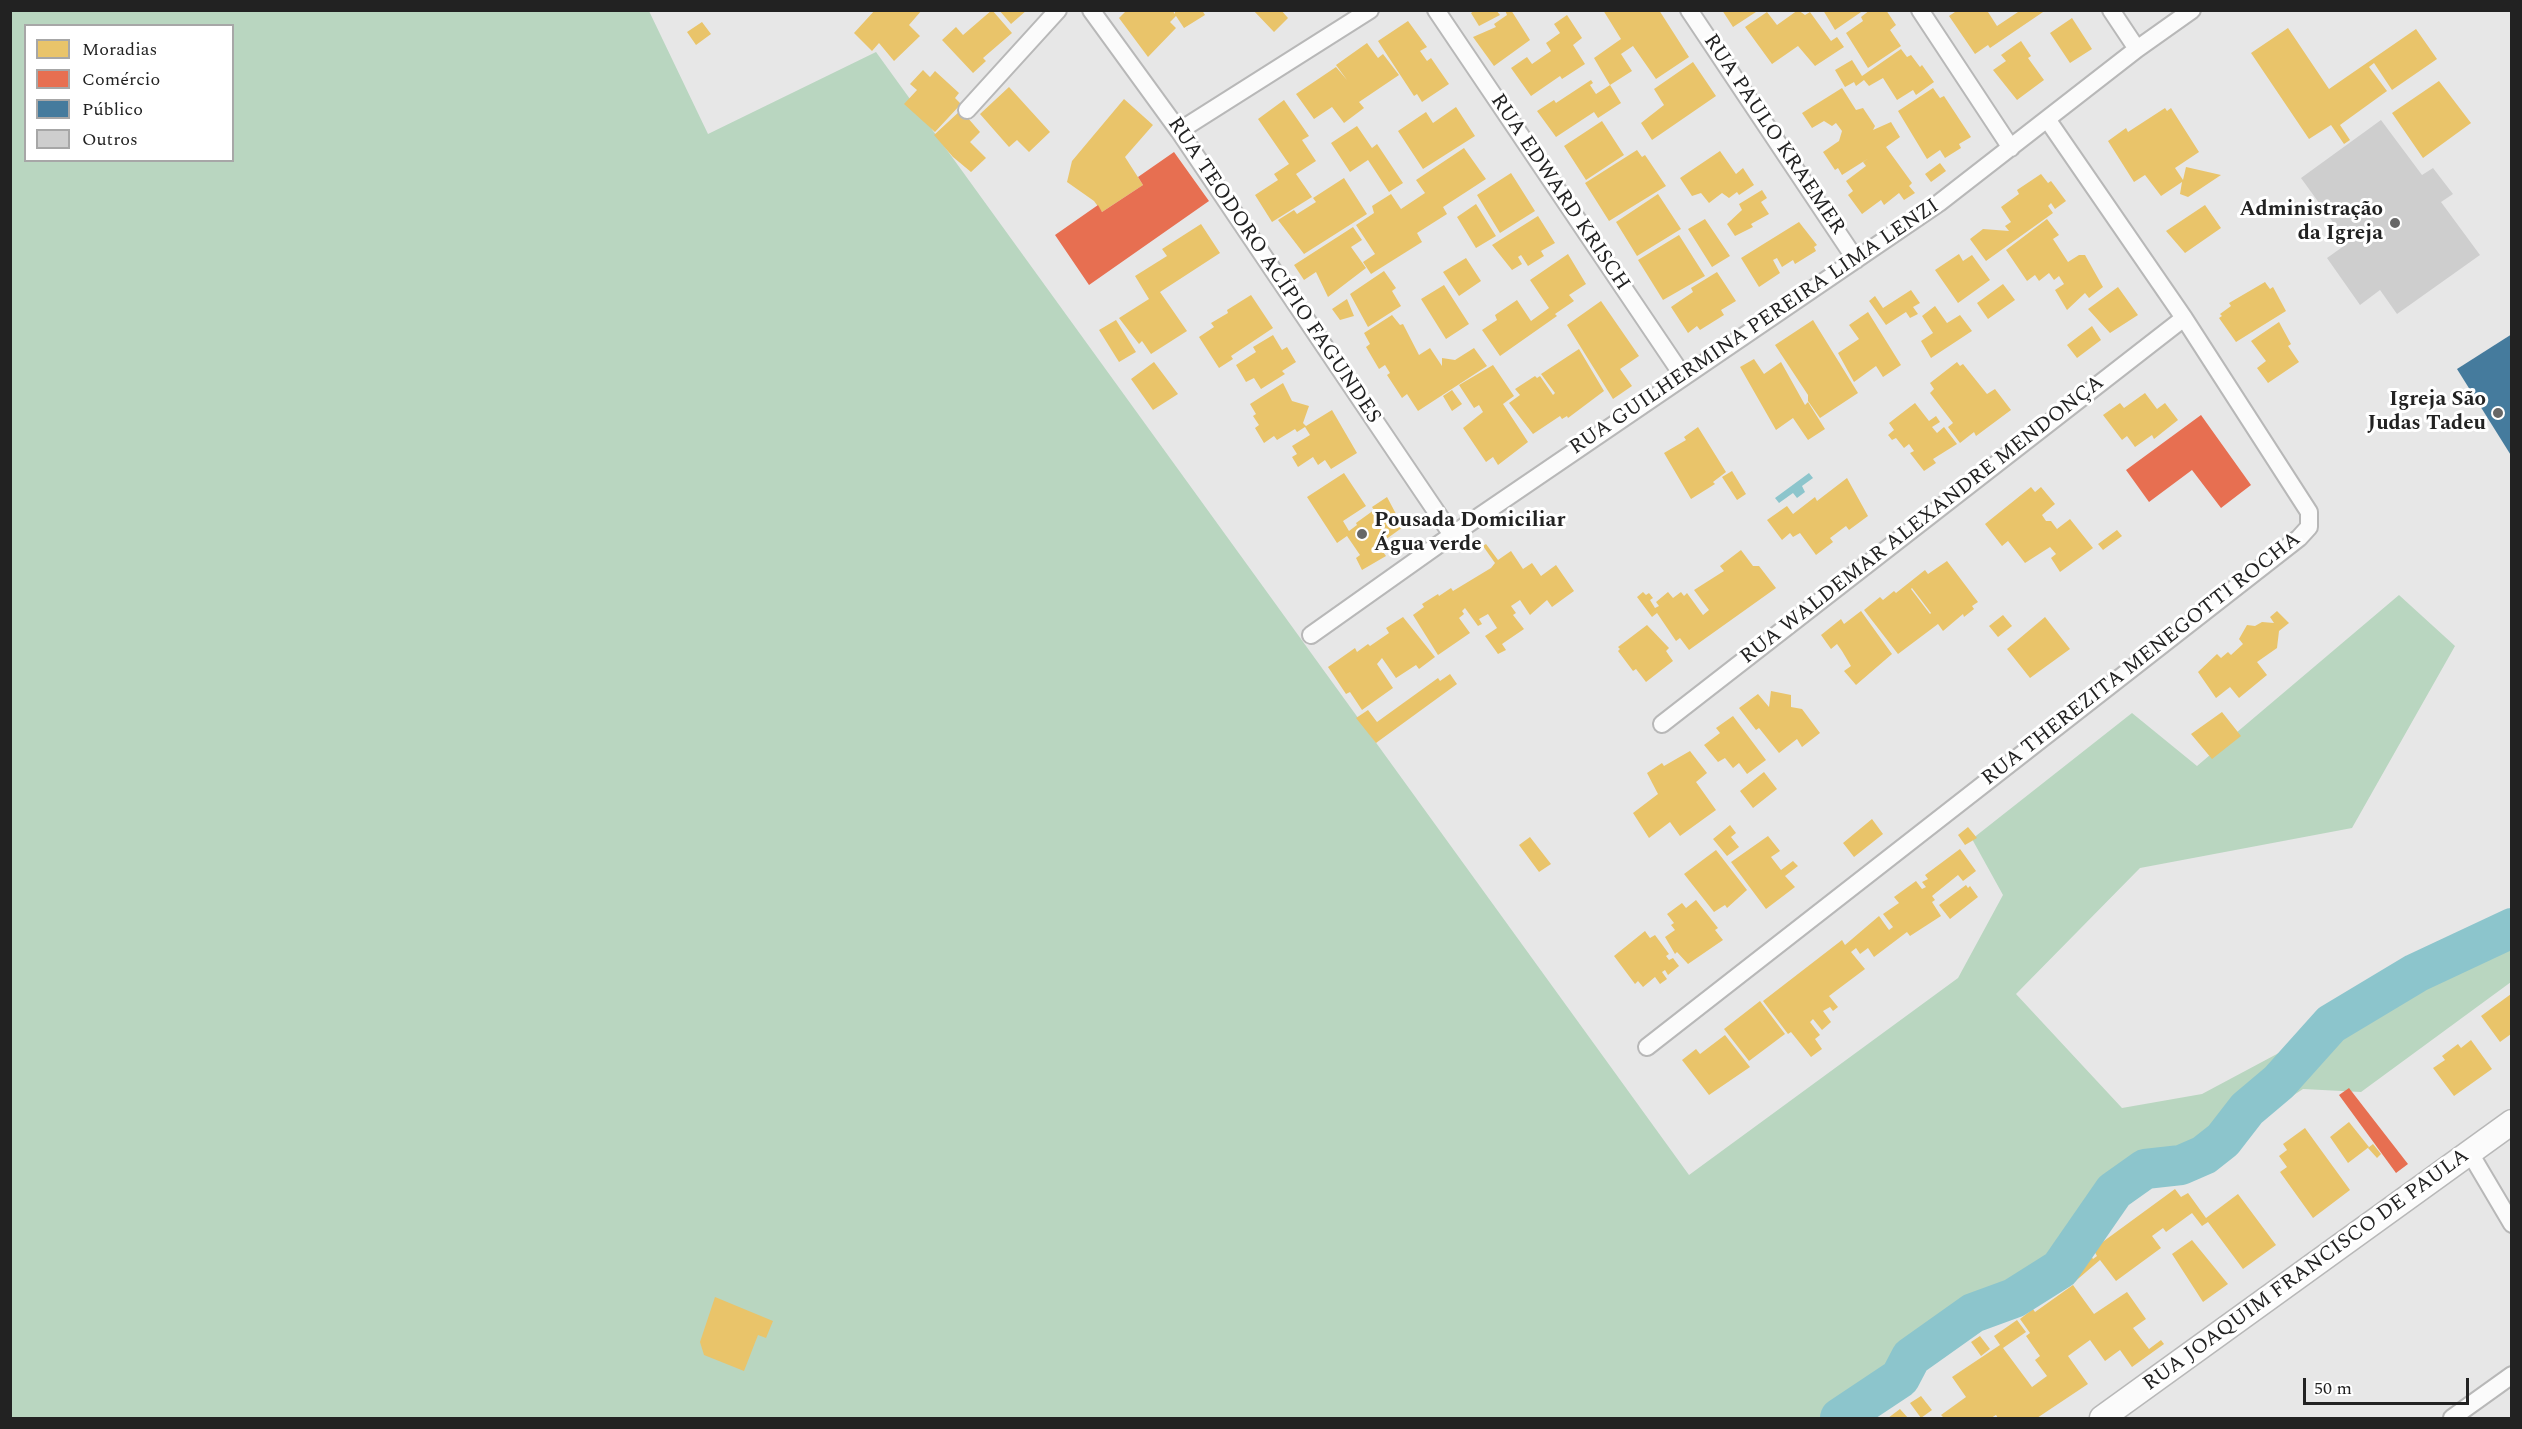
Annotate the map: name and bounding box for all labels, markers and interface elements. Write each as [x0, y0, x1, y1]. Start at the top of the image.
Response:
legend [24, 24, 234, 162]
street label: RUA PAULO KRAEMER [1697, 30, 1849, 240]
text: Moradias [82, 36, 157, 63]
text: Comércio [82, 66, 160, 93]
street label: RUA EDWARD KRISCH [1484, 90, 1634, 296]
text: Público [82, 96, 143, 123]
street label: RUA TEODORO ACÍPIO FAGUNDES [1161, 113, 1385, 429]
text: Outros [82, 126, 138, 153]
street label: RUA GUILHERMINA PEREIRA LIMA LENZI [1566, 195, 1944, 461]
place label: Administração da Igreja [2240, 198, 2383, 248]
marker: Administração da Igreja [2388, 216, 2402, 230]
street label: RUA WALDEMAR ALEXANDRE MENDONÇA [1736, 371, 2110, 671]
place label: Igreja São Judas Tadeu [2367, 388, 2486, 438]
marker: Igreja São Judas Tadeu [2491, 406, 2505, 420]
place label: Pousada Domiciliar Água verde [1374, 509, 1565, 559]
marker: Pousada Domiciliar Água verde [1355, 527, 1369, 541]
street label: RUA THEREZITA MENEGOTTI ROCHA [1978, 528, 2306, 792]
street label: RUA JOAQUIM FRANCISCO DE PAULA [2139, 1144, 2475, 1398]
scale bar [2306, 1366, 2472, 1404]
text: 50 m [2314, 1375, 2352, 1402]

